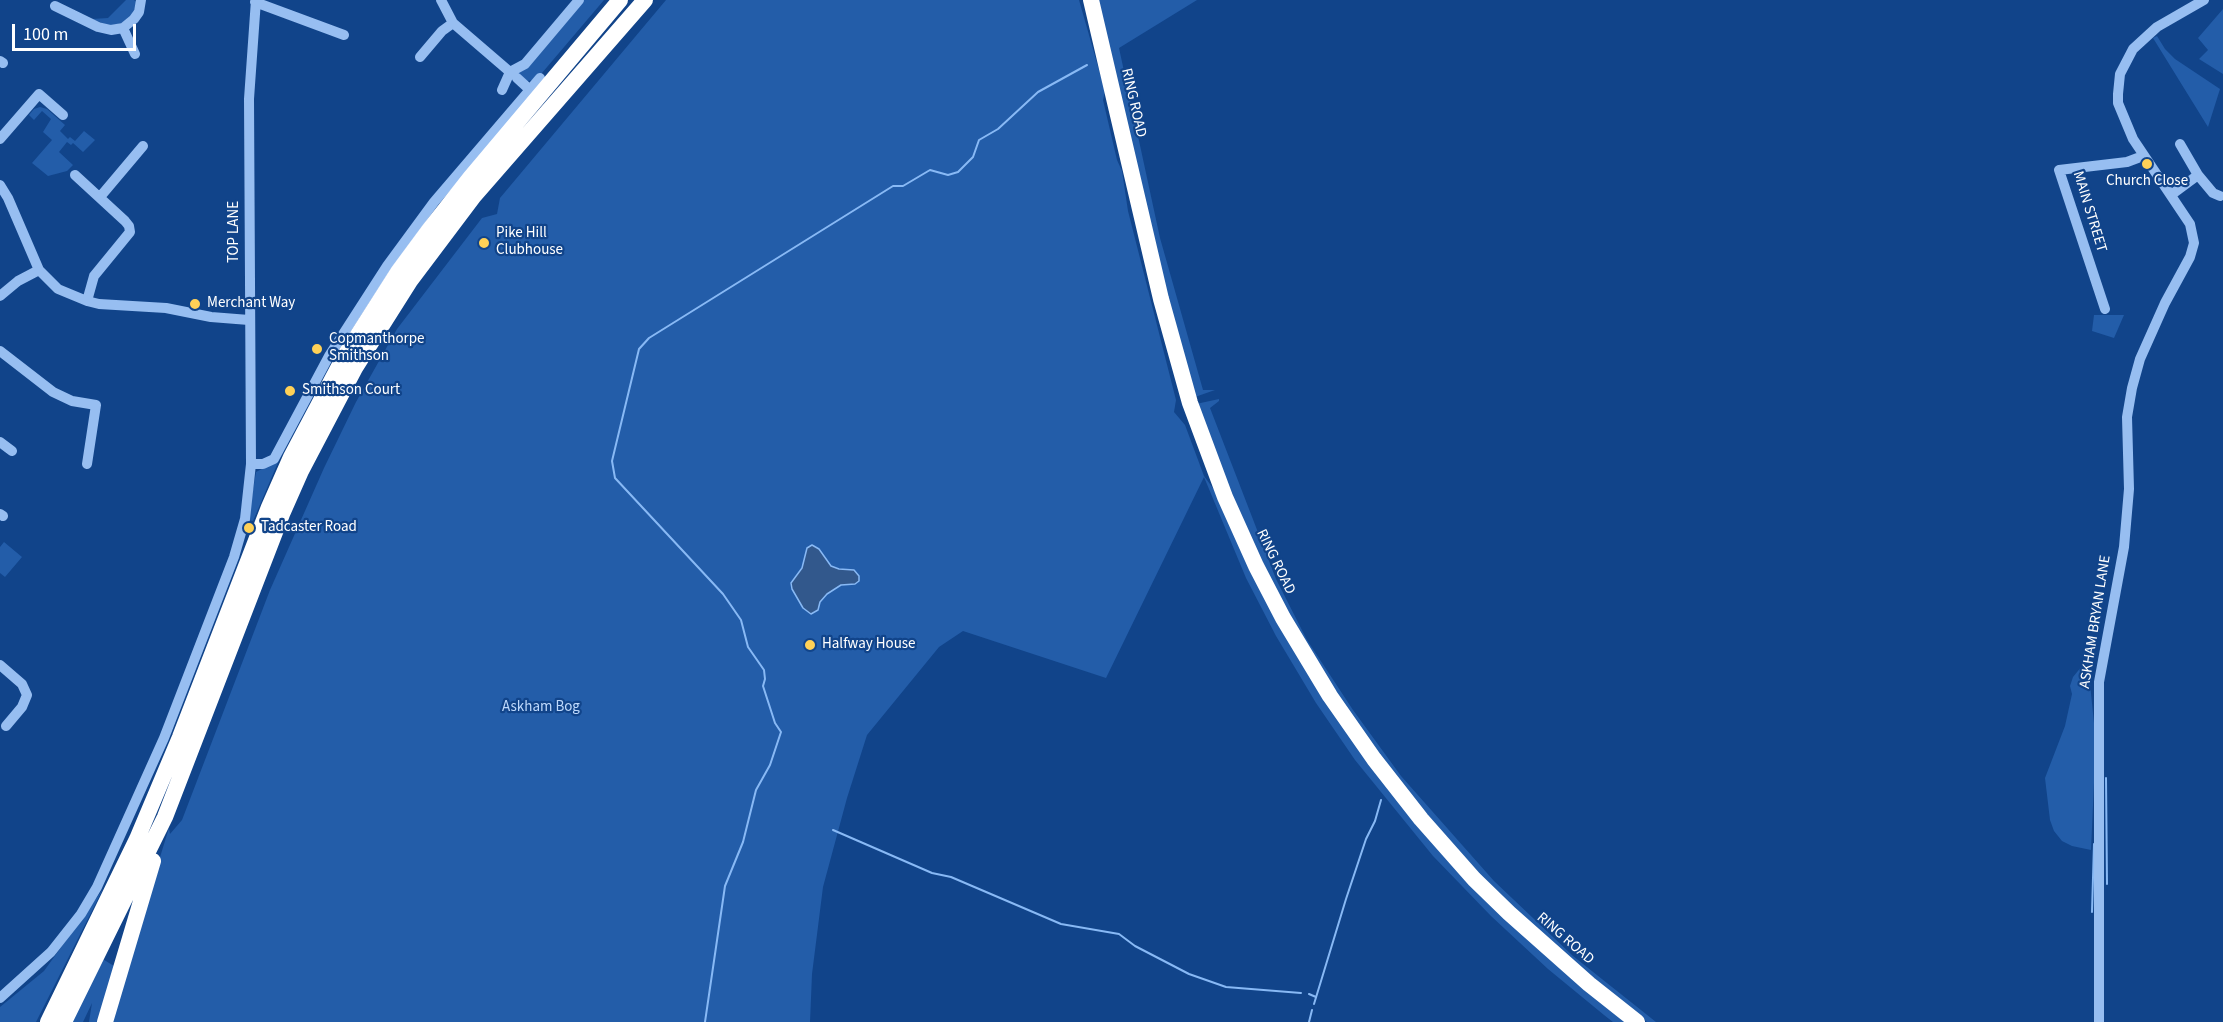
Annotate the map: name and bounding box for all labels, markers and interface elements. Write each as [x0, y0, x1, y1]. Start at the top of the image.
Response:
scale bar [15, 12, 140, 50]
text: 100 m [23, 22, 68, 47]
street label: RING ROAD [1116, 67, 1150, 139]
marker: Church Close [2140, 157, 2154, 171]
street label: MAIN STREET [2068, 169, 2110, 255]
place label: Church Close [2106, 173, 2188, 191]
street label: TOP LANE [226, 201, 244, 263]
place label: Pike Hill Clubhouse [496, 225, 563, 260]
marker: Pike Hill Clubhouse [477, 236, 491, 250]
place label: Merchant Way [207, 295, 295, 313]
marker: Merchant Way [188, 297, 202, 311]
place label: Copmanthorpe Smithson [329, 331, 425, 366]
marker: Copmanthorpe Smithson [310, 342, 324, 356]
place label: Smithson Court [302, 382, 400, 400]
marker: Smithson Court [283, 384, 297, 398]
place label: Tadcaster Road [261, 519, 357, 537]
marker: Tadcaster Road [242, 521, 256, 535]
street label: RING ROAD [1252, 527, 1298, 597]
street label: ASKHAM BRYAN LANE [2077, 554, 2115, 690]
place label: Halfway House [822, 636, 916, 654]
marker: Halfway House [803, 638, 817, 652]
park label: Askham Bog [502, 699, 580, 717]
street label: RING ROAD [1533, 909, 1597, 969]

